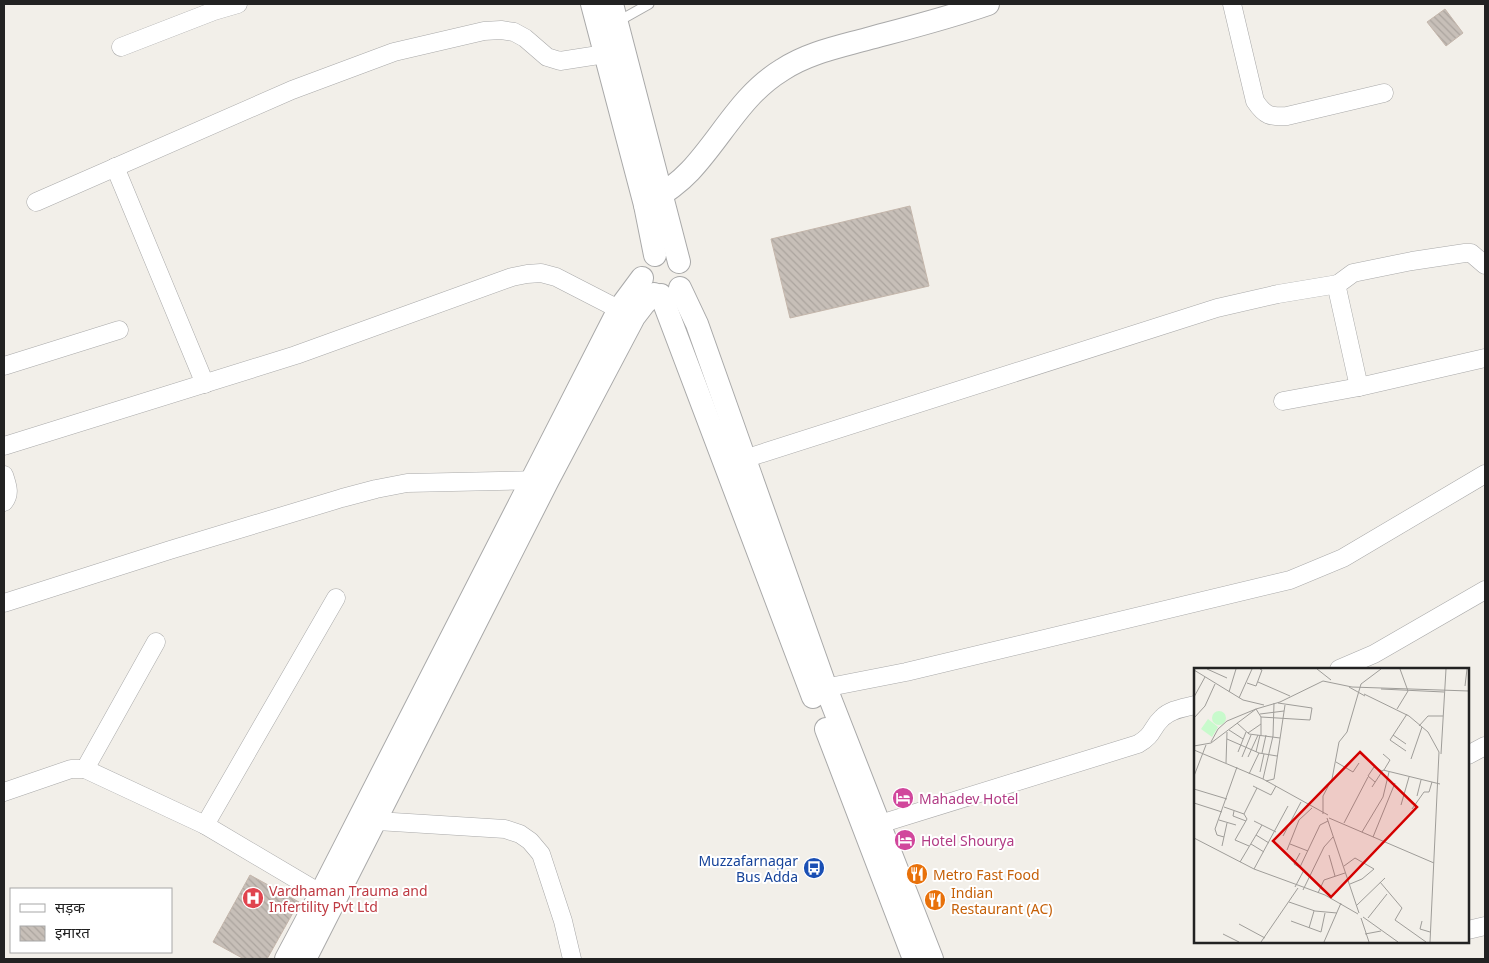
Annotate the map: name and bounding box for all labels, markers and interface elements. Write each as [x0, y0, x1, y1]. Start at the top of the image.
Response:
inset map [1194, 668, 1469, 943]
hotel icon: Mahadev Hotel [891, 786, 915, 810]
place label: Mahadev Hotel [919, 789, 1018, 808]
hotel icon: Hotel Shourya [893, 828, 917, 852]
place label: Hotel Shourya [921, 831, 1014, 850]
place label: Muzzafarnagar Bus Adda [698, 851, 798, 886]
bus stop icon: Muzzafarnagar Bus Adda [802, 856, 826, 880]
restaurant icon: Metro Fast Food [905, 862, 929, 886]
place label: Metro Fast Food [933, 865, 1040, 884]
place label: Vardhaman Trauma and Infertility Pvt Ltd [269, 881, 428, 916]
place label: Indian Restaurant (AC) [951, 883, 1053, 918]
hospital icon: Vardhaman Trauma and Infertility Pvt Ltd [241, 886, 265, 910]
legend [10, 888, 172, 953]
restaurant icon: Indian Restaurant (AC) [923, 888, 947, 912]
text: सड़क [55, 897, 85, 917]
text: इमारत [55, 922, 90, 942]

